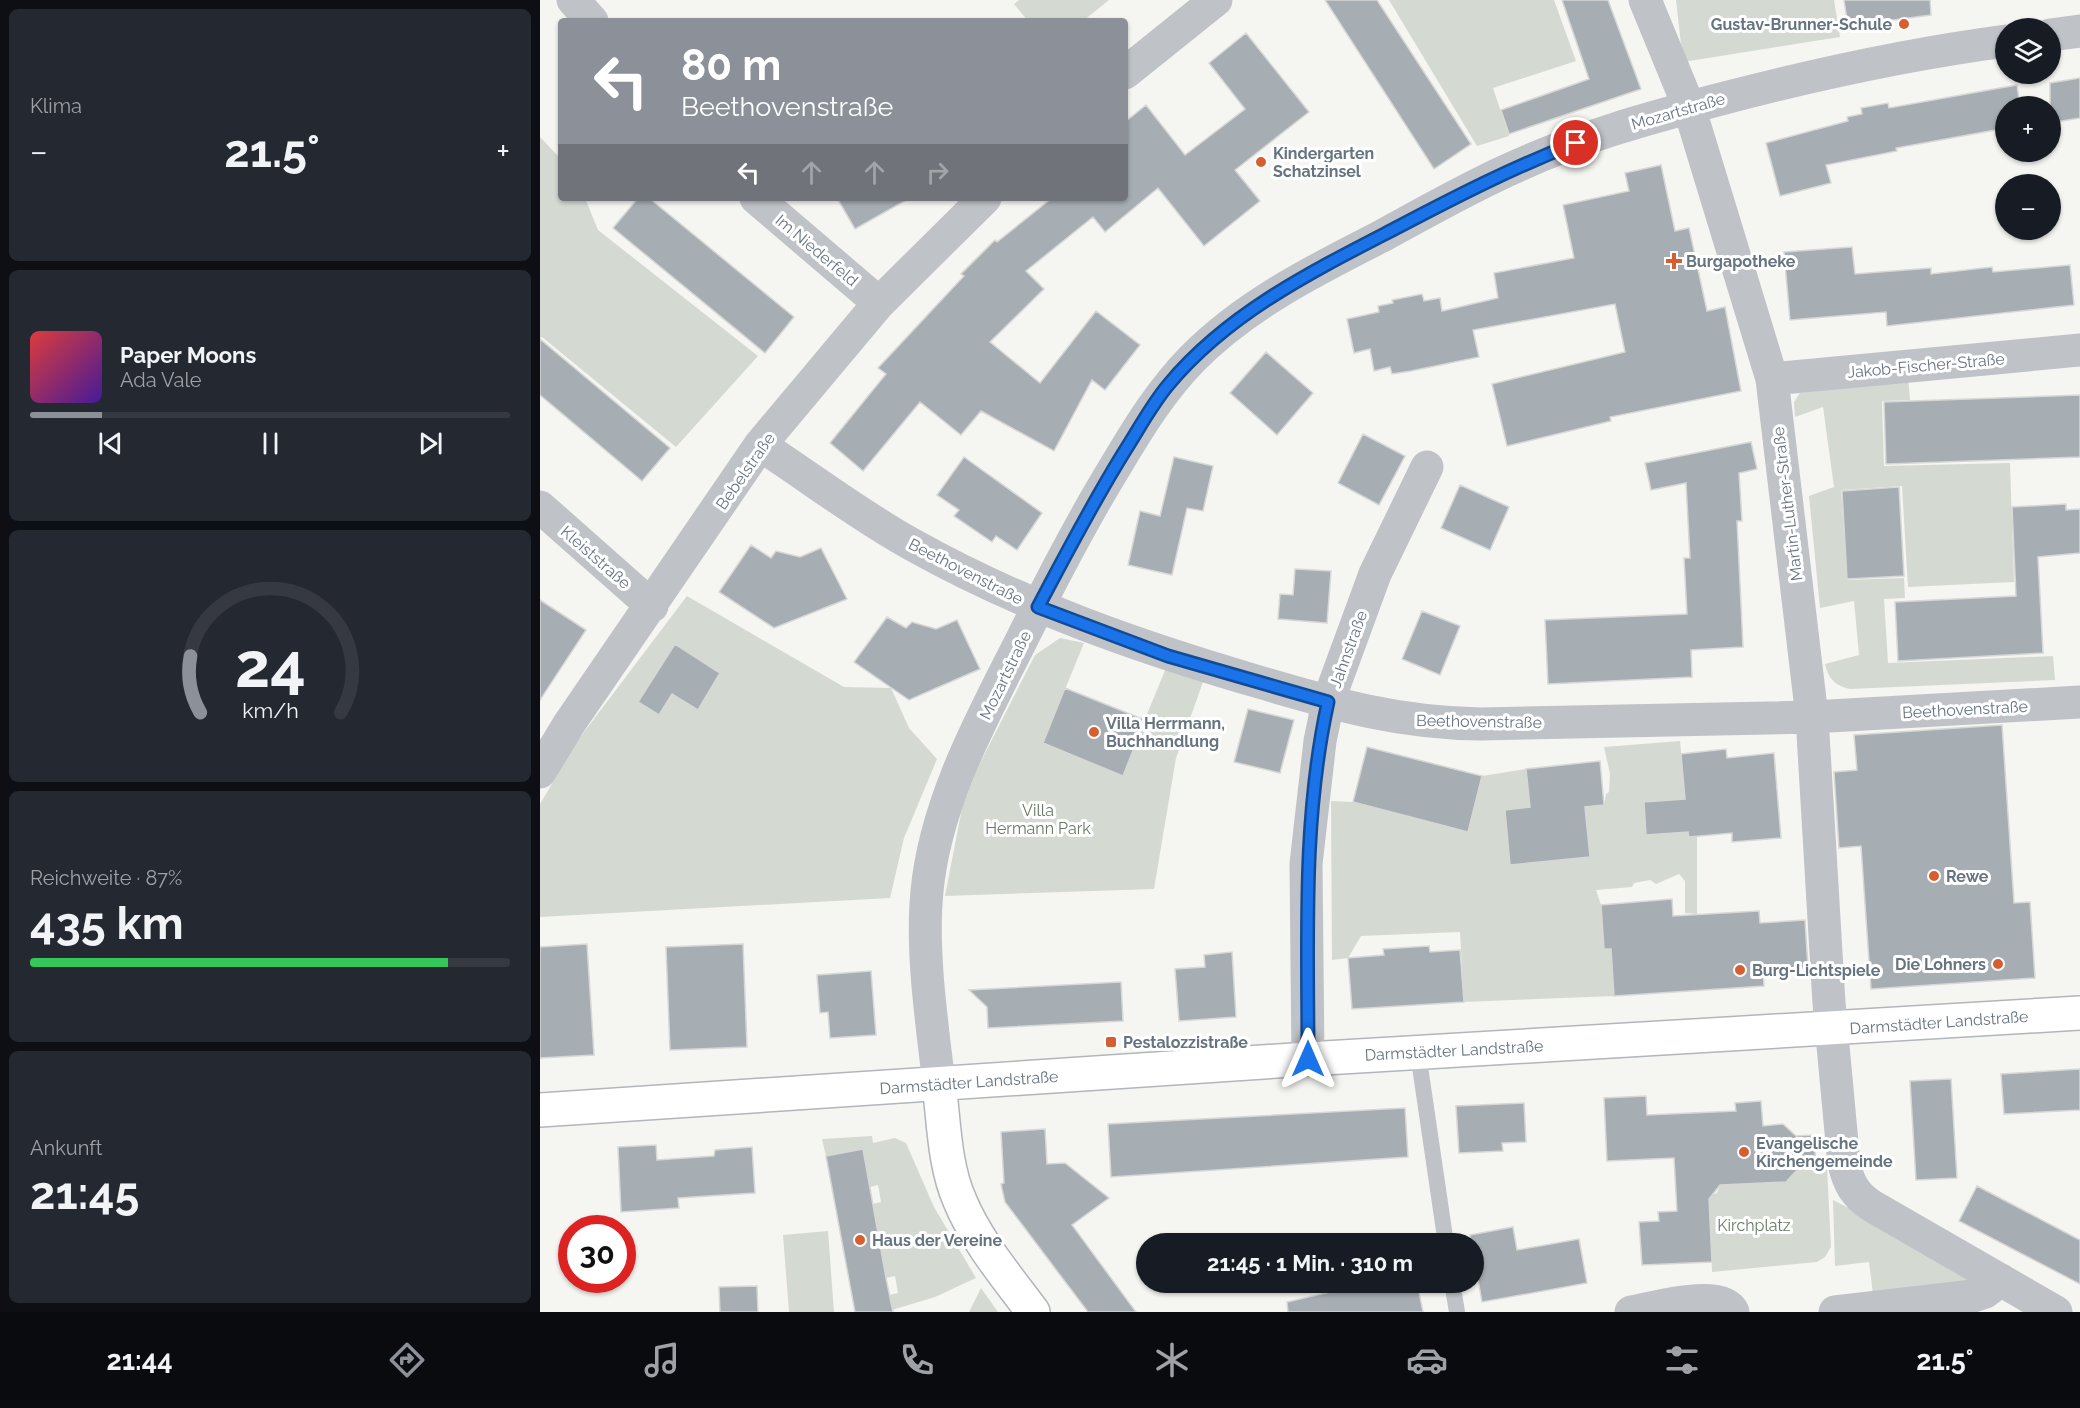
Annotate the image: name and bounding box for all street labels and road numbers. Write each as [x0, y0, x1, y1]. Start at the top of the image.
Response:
street label: Mozartstraße [1629, 89, 1727, 134]
street label: Im Niederfeld [772, 210, 862, 290]
street label: Jakob-Fischer-Straße [1847, 349, 2005, 382]
street label: Martin-Luther-Straße [1769, 426, 1806, 582]
street label: Bebelstraße [712, 429, 779, 513]
street label: Kleiststraße [557, 522, 634, 593]
street label: Beethovenstraße [905, 534, 1026, 608]
street label: Jahnstraße [1326, 608, 1371, 690]
street label: Mozartstraße [976, 628, 1035, 723]
street label: Beethovenstraße [1902, 697, 2028, 722]
street label: Beethovenstraße [1416, 711, 1542, 732]
street label: Darmstädter Landstraße [1849, 1007, 2029, 1038]
street label: Darmstädter Landstraße [1364, 1036, 1544, 1065]
street label: Darmstädter Landstraße [879, 1067, 1059, 1098]

